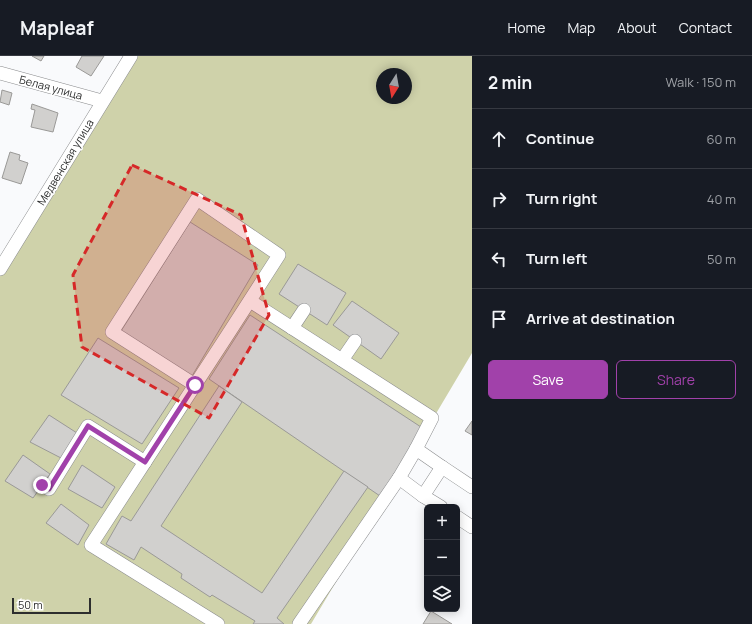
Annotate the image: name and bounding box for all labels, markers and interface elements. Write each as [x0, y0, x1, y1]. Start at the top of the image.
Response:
text: Mapleaf [20, 15, 94, 41]
text: Home [508, 18, 545, 37]
text: Map [567, 18, 595, 37]
text: About [617, 18, 657, 37]
text: Contact [679, 18, 732, 37]
north arrow [376, 68, 412, 104]
street label: Белая улица [18, 71, 84, 103]
text: 2 min [488, 71, 532, 94]
text: Walk · 150 m [665, 73, 736, 91]
street label: Медвенская улица [33, 116, 97, 208]
icon: ahead [488, 128, 510, 150]
text: Continue [526, 128, 594, 149]
text: 60 m [706, 130, 736, 148]
icon: right [488, 188, 510, 210]
text: Turn right [526, 188, 597, 209]
text: 40 m [707, 190, 736, 208]
icon: left [488, 248, 510, 270]
text: Turn left [526, 248, 588, 269]
text: 50 m [707, 250, 736, 268]
icon: arrive [488, 308, 510, 330]
text: Arrive at destination [526, 308, 675, 329]
button: Save [488, 360, 608, 399]
button: Share [616, 360, 736, 399]
route start [186, 376, 204, 394]
route end [33, 476, 51, 494]
map controls [424, 504, 460, 612]
button: + [424, 504, 460, 540]
button: − [424, 540, 460, 576]
button: layers [424, 576, 460, 612]
scale bar [12, 596, 91, 615]
text: 50 m [18, 597, 43, 612]

